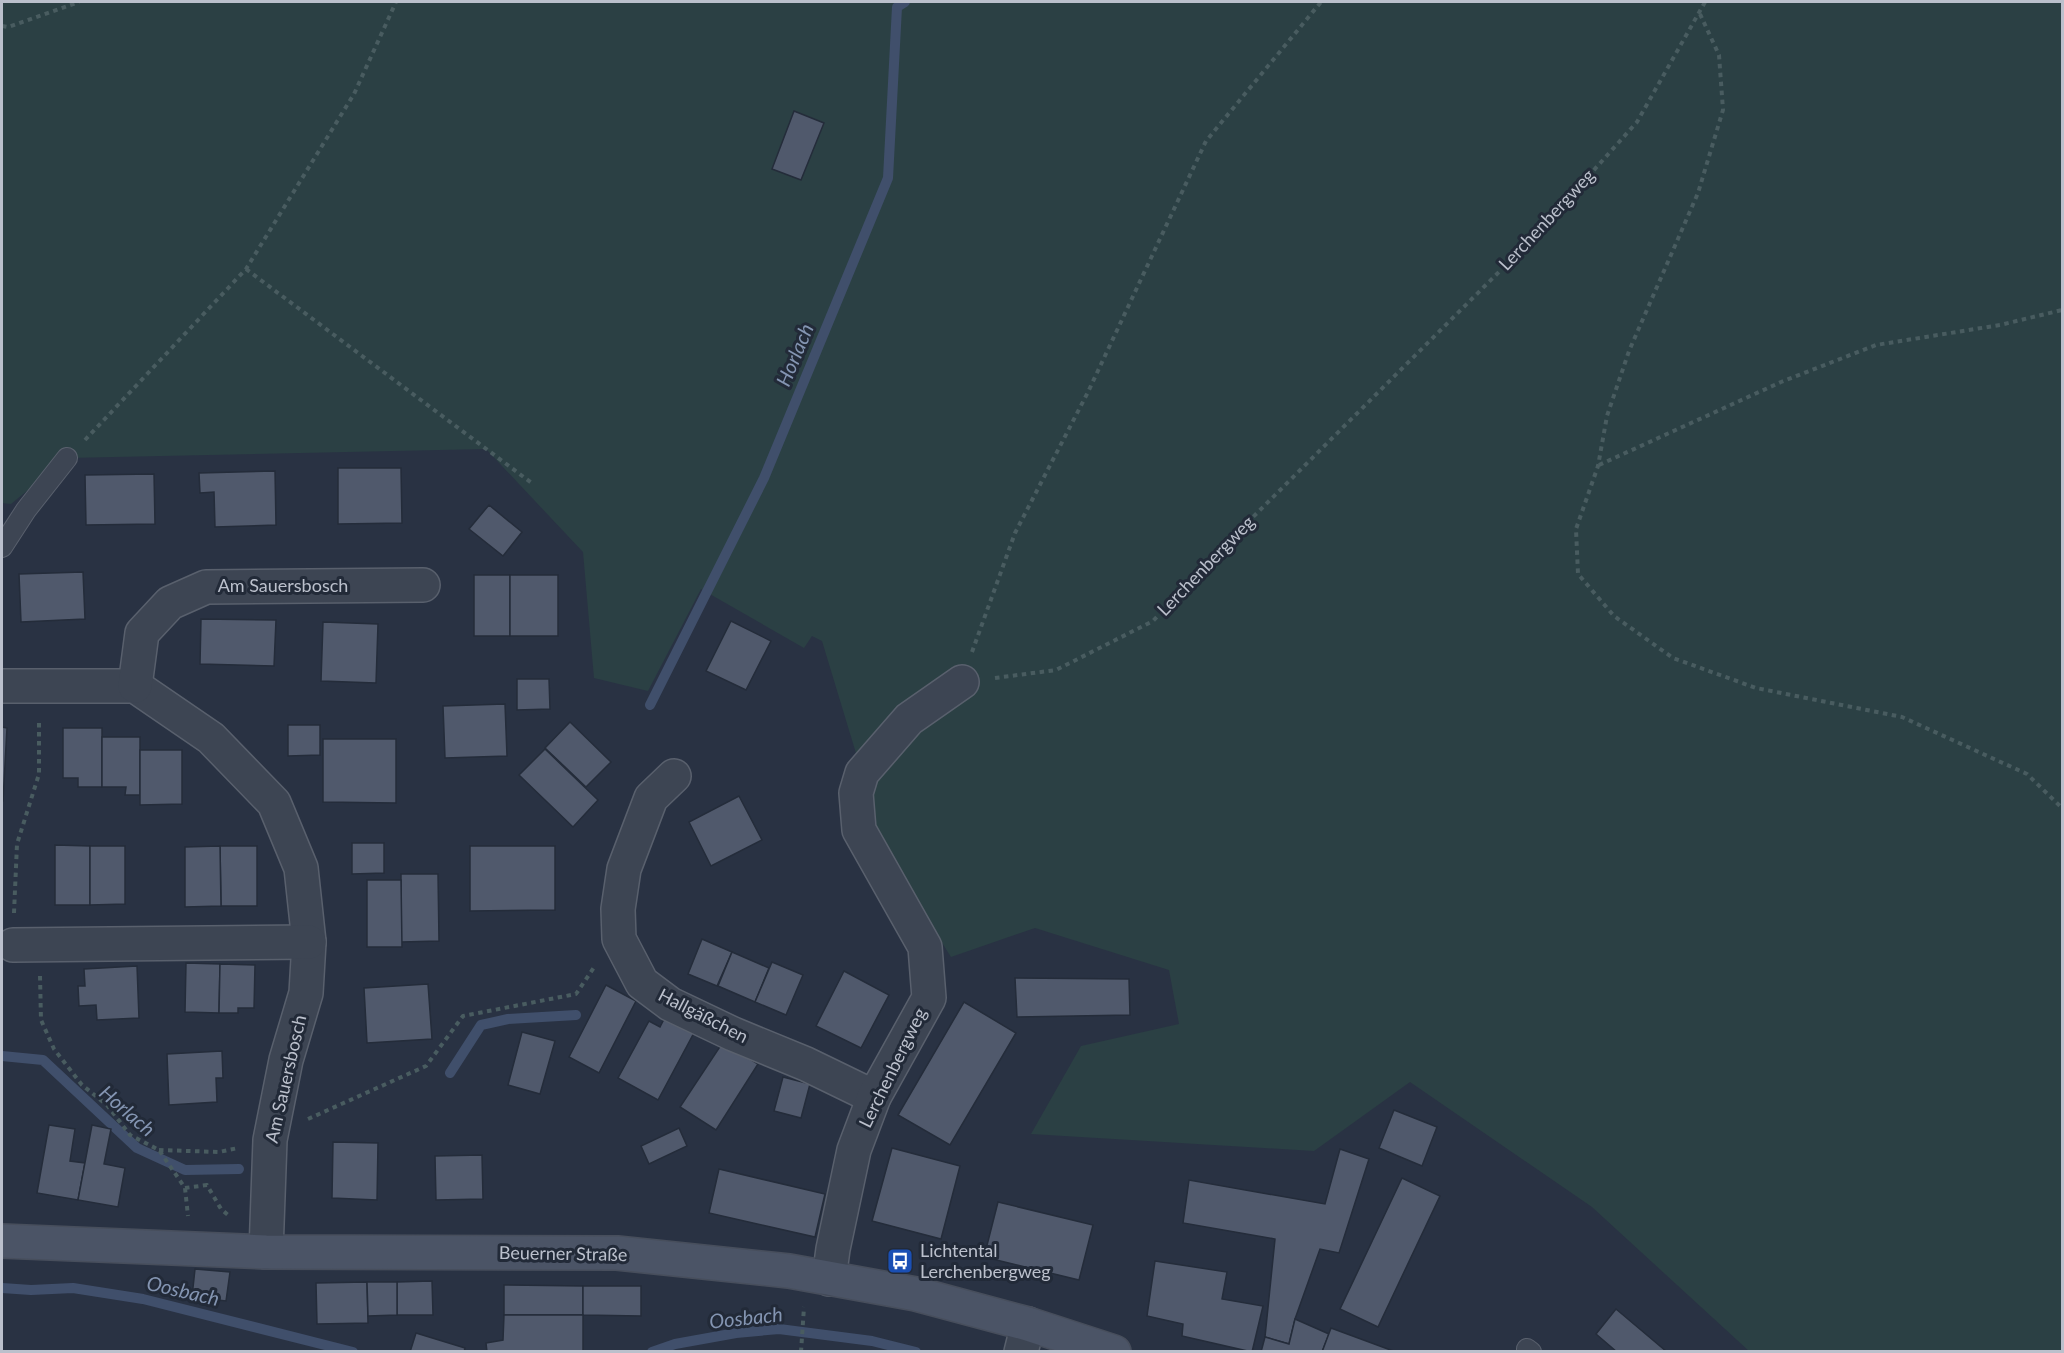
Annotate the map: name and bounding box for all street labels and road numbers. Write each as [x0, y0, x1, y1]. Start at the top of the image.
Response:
street label: Lerchenbergweg [1494, 164, 1599, 275]
street label: Lerchenbergweg [1152, 511, 1259, 620]
street label: Am Sauersbosch [218, 574, 348, 596]
street label: Hallgäßchen [655, 983, 752, 1047]
street label: Lerchenbergweg [854, 1004, 931, 1131]
street label: Am Sauersbosch [260, 1013, 310, 1145]
street label: Beuerner Straße [499, 1241, 627, 1265]

